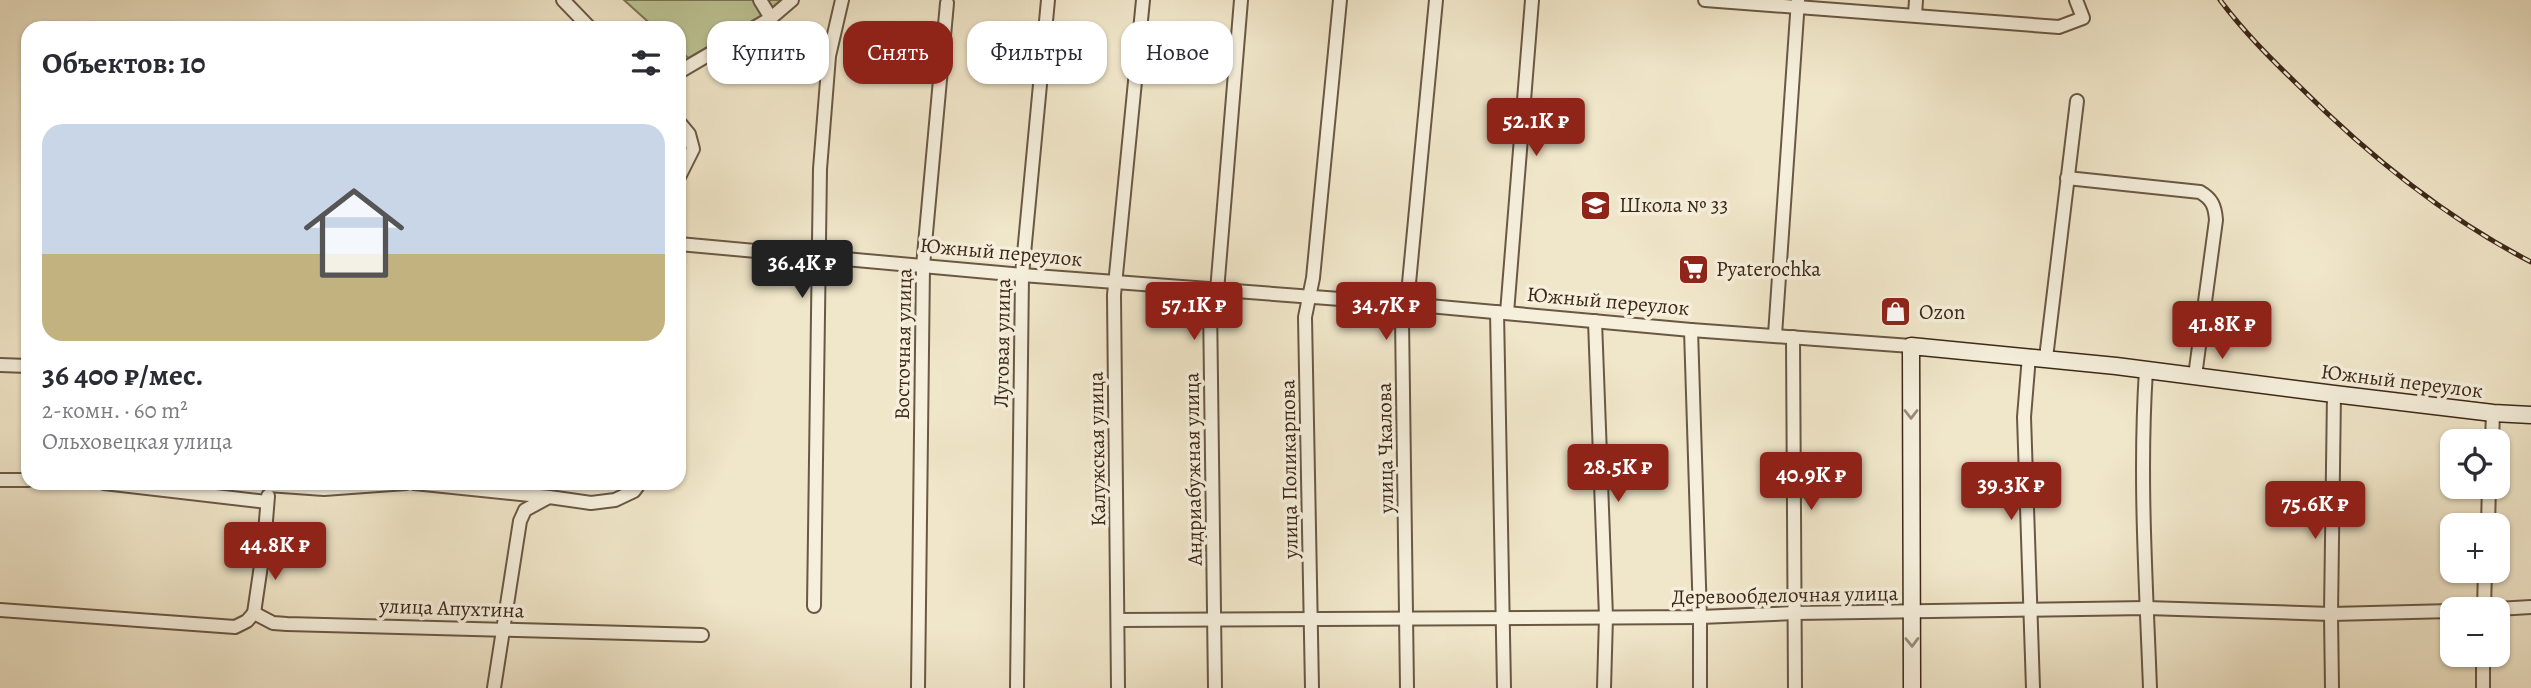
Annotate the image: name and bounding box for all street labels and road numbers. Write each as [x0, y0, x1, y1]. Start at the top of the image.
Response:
street label: Южный переулок [919, 231, 1084, 273]
street label: Восточная улица [888, 268, 918, 420]
street label: Луговая улица [987, 278, 1017, 408]
street label: Южный переулок [1526, 280, 1691, 322]
street label: Южный переулок [2319, 357, 2485, 405]
street label: Калужская улица [1082, 371, 1112, 527]
street label: Андриабужная улица [1177, 372, 1209, 567]
street label: улица Поликарпова [1273, 379, 1305, 560]
street label: улица Чкалова [1370, 382, 1400, 515]
street label: Деревообделочная улица [1671, 579, 1899, 611]
street label: улица Апухтина [378, 591, 525, 625]

